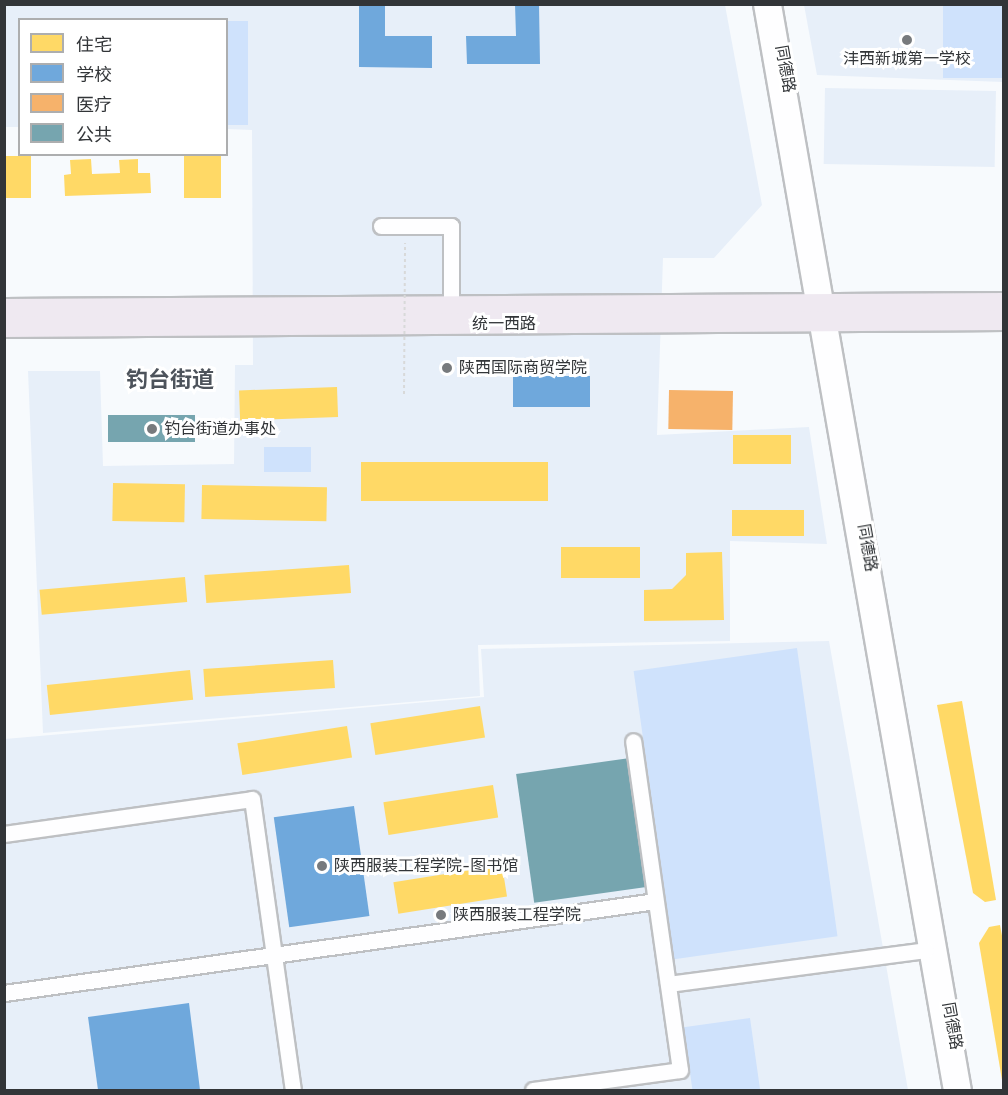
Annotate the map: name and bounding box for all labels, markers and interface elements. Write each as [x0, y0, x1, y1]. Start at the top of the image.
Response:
legend [18, 18, 228, 156]
marker: 沣西新城第一学校 [900, 33, 914, 47]
text: 住宅 [76, 34, 112, 55]
street label: 同德路 [771, 44, 799, 94]
place label: 沣西新城第一学校 [843, 49, 971, 69]
text: 学校 [76, 64, 112, 85]
text: 医疗 [76, 94, 112, 115]
text: 公共 [76, 124, 112, 145]
street label: 统一西路 [472, 314, 536, 334]
place label: 陕西国际商贸学院 [459, 358, 587, 378]
marker: 陕西国际商贸学院 [440, 361, 454, 375]
district label: 钓台街道 [126, 367, 214, 393]
place label: 钓台街道办事处 [164, 419, 276, 439]
marker: 钓台街道办事处 [145, 422, 159, 436]
street label: 同德路 [853, 523, 881, 573]
place label: 陕西服装工程学院-图书馆 [334, 856, 518, 876]
marker: 陕西服装工程学院-图书馆 [315, 859, 329, 873]
place label: 陕西服装工程学院 [453, 905, 581, 925]
marker: 陕西服装工程学院 [434, 908, 448, 922]
street label: 同德路 [938, 1001, 966, 1051]

